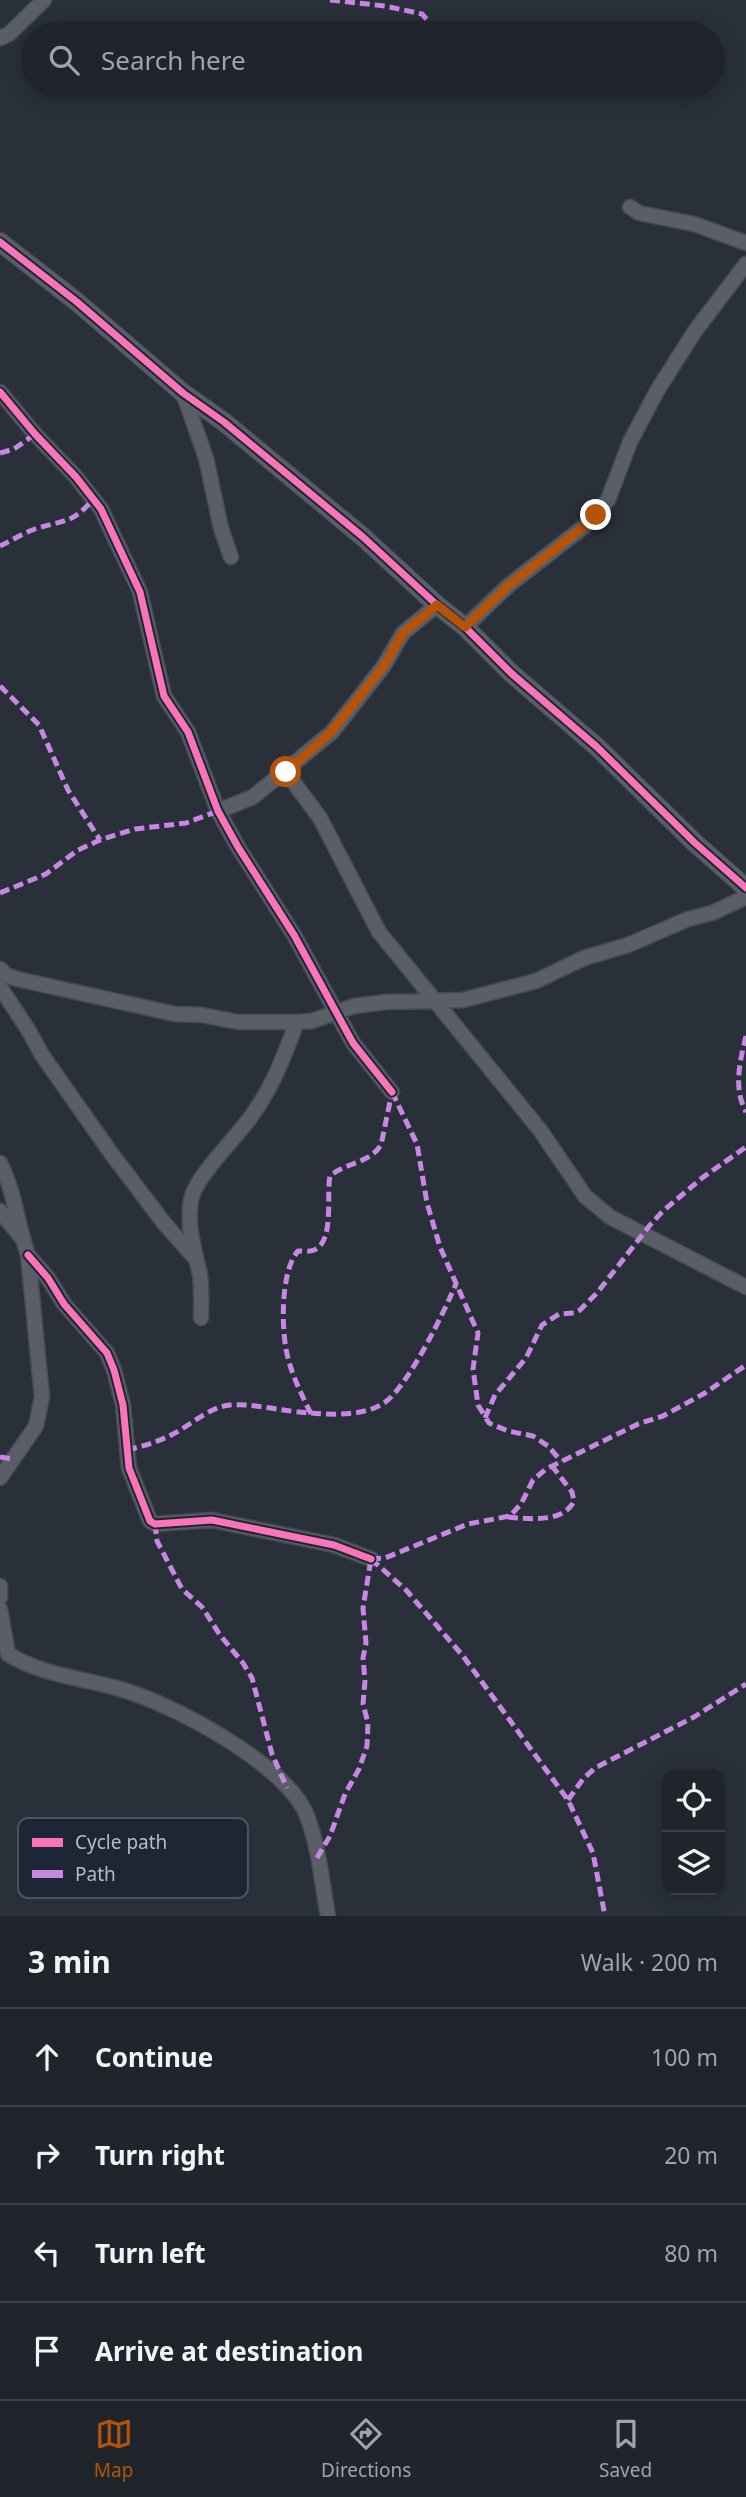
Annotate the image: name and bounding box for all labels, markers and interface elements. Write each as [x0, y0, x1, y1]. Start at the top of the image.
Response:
search box [21, 21, 725, 98]
icon: search [45, 41, 83, 79]
text: Search here [101, 42, 246, 78]
route end [580, 499, 611, 530]
route start [270, 756, 301, 787]
map controls [662, 1769, 725, 1895]
button: locate [662, 1769, 725, 1832]
legend [18, 1818, 248, 1898]
text: Cycle path [75, 1829, 167, 1855]
button: layers [662, 1832, 725, 1895]
text: Path [75, 1861, 116, 1887]
text: 3 min [28, 1941, 111, 1982]
text: Walk · 200 m [581, 1946, 718, 1978]
icon: ahead [28, 2038, 66, 2076]
text: Continue [95, 2039, 213, 2075]
text: 100 m [651, 2041, 718, 2073]
icon: right [28, 2136, 66, 2174]
text: Turn right [95, 2137, 225, 2173]
text: 20 m [664, 2139, 718, 2171]
icon: left [28, 2234, 66, 2272]
text: Turn left [95, 2235, 206, 2271]
text: 80 m [664, 2237, 718, 2269]
icon: arrive [28, 2332, 66, 2370]
text: Arrive at destination [95, 2333, 364, 2369]
tab: Map [94, 2415, 133, 2483]
tab: Directions [321, 2415, 411, 2483]
tab: Saved [599, 2415, 652, 2483]

